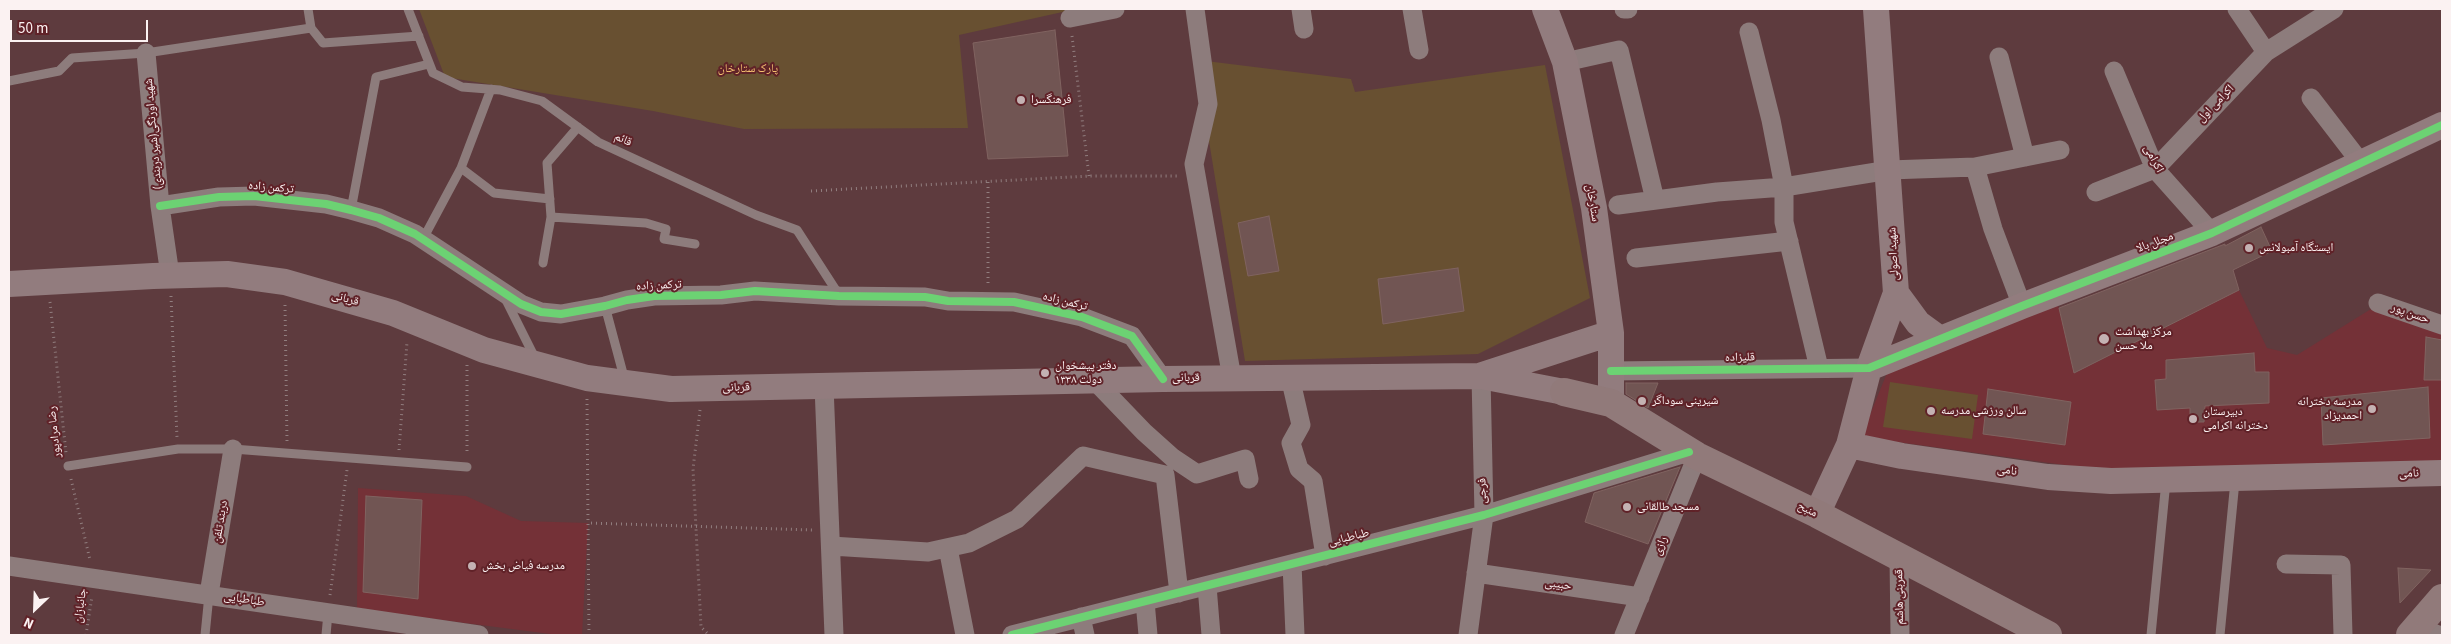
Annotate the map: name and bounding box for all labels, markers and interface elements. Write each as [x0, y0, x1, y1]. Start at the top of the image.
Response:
scale bar [12, 10, 150, 42]
text: 50 m [18, 18, 48, 39]
park label: پارک ستارخان [718, 62, 778, 76]
street label: شهید اورنگی(شیر دربندی) [142, 78, 166, 190]
street label: اکرامی اول [2194, 82, 2238, 126]
place label: فرهنگسرا [1031, 93, 1072, 107]
marker: فرهنگسرا [1015, 94, 1027, 106]
street label: قائم [612, 130, 634, 150]
street label: اکرامی [2140, 143, 2166, 175]
street label: ترکمن زاده [248, 179, 294, 197]
street label: ستارخان [1582, 183, 1602, 223]
street label: شهید اصولی [1885, 227, 1903, 281]
street label: مجلل بالا [2134, 229, 2176, 257]
place label: ایستگاه آمبولانس [2259, 241, 2333, 255]
marker: ایستگاه آمبولانس [2243, 242, 2255, 254]
street label: ترکمن زاده [636, 278, 682, 294]
street label: قربانی [330, 288, 360, 310]
street label: ترکمن زاده [1041, 289, 1089, 315]
street label: حسن پور [2389, 301, 2431, 327]
place label: مرکز بهداشت ملا حسن [2115, 325, 2172, 353]
marker: مرکز بهداشت ملا حسن [2097, 332, 2111, 346]
street label: قلیزاده [1725, 351, 1755, 365]
place label: دفتر پیشخوان دولت ۱۳۳۸ [1055, 359, 1116, 387]
marker: دفتر پیشخوان دولت ۱۳۳۸ [1039, 367, 1051, 379]
street label: قربانی [1172, 371, 1200, 385]
street label: قربانی [722, 381, 750, 395]
place label: شیرینی سوداگر [1652, 394, 1718, 408]
marker: شیرینی سوداگر [1636, 395, 1648, 407]
place label: مدرسه دخترانه احمدیزاد [2297, 395, 2362, 423]
marker: مدرسه دخترانه احمدیزاد [2366, 403, 2378, 415]
place label: سالن ورزشی مدرسه [1941, 404, 2026, 418]
street label: رضا مرادپور [45, 405, 65, 459]
marker: سالن ورزشی مدرسه [1925, 405, 1937, 417]
place label: دبیرستان دخترانه اکرامی [2203, 405, 2268, 433]
marker: دبیرستان دخترانه اکرامی [2187, 413, 2199, 425]
street label: نامی [1996, 462, 2018, 480]
street label: نامی [2399, 467, 2419, 481]
street label: فرجی [1476, 478, 1490, 504]
street label: منبح [1795, 499, 1819, 521]
street label: دربند تلفن [211, 500, 231, 544]
place label: مسجد طالقانی [1637, 500, 1699, 514]
marker: مسجد طالقانی [1621, 501, 1633, 513]
street label: طباطبایی [1327, 526, 1371, 550]
street label: رازی [1651, 534, 1671, 558]
place label: مدرسه فیاض بخش [482, 559, 565, 573]
marker: مدرسه فیاض بخش [466, 560, 478, 572]
street label: قمربنی هاشم [1892, 569, 1908, 625]
street label: حبیبی [1544, 576, 1572, 594]
north arrow [10, 584, 60, 634]
street label: جانبازان [71, 588, 91, 624]
street label: طباطبایی [222, 590, 266, 610]
text: N [21, 612, 37, 634]

